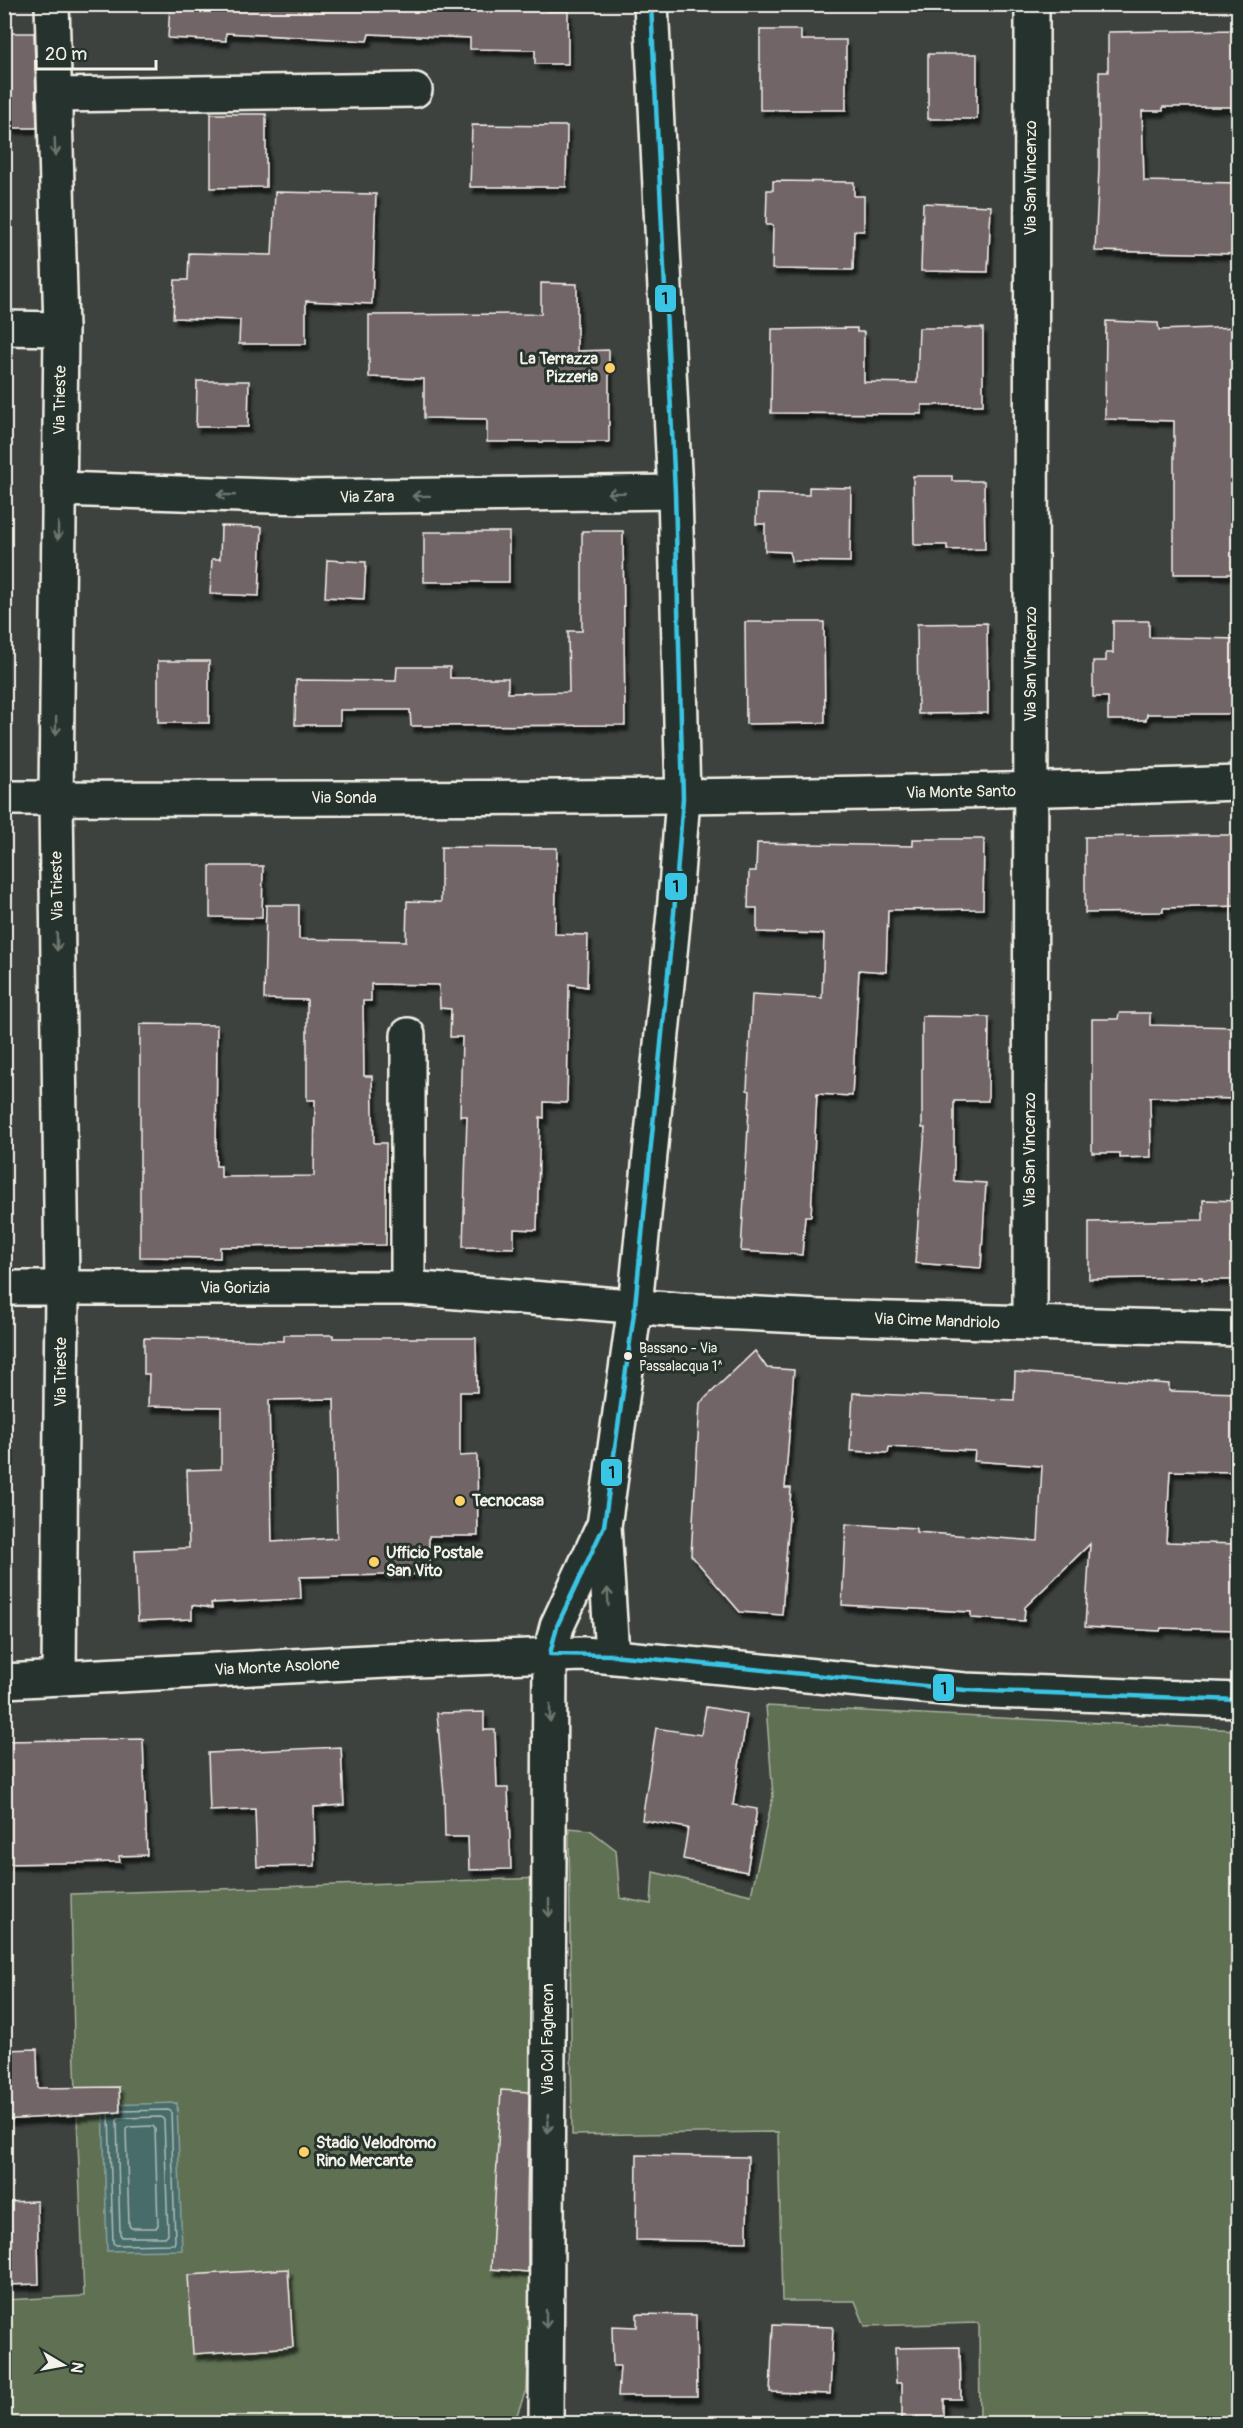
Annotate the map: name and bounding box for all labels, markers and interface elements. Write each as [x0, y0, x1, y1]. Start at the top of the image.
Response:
scale bar [36, 33, 156, 71]
text: 20 m [45, 43, 87, 66]
street label: Via San Vincenzo [1021, 120, 1041, 236]
one-way arrow [50, 136, 61, 156]
line badge: 1 [654, 284, 677, 313]
text: 1 [662, 289, 668, 309]
place label: La Terrazza Pizzeria [519, 349, 599, 387]
marker: La Terrazza Pizzeria [603, 361, 617, 375]
street label: Via Trieste [49, 365, 71, 435]
street label: Via Zara [339, 487, 395, 507]
one-way arrow [607, 487, 627, 499]
one-way arrow [217, 489, 237, 500]
one-way arrow [412, 490, 432, 502]
one-way arrow [52, 520, 64, 540]
street label: Via San Vincenzo [1021, 606, 1041, 722]
one-way arrow [51, 715, 62, 735]
street label: Via Monte Santo [906, 781, 1017, 803]
street label: Via Sonda [311, 788, 377, 808]
street label: Via Trieste [46, 851, 68, 921]
line badge: 1 [664, 872, 688, 901]
text: 1 [673, 877, 679, 897]
one-way arrow [51, 931, 63, 951]
street label: Via San Vincenzo [1020, 1092, 1040, 1208]
street label: Via Gorizia [200, 1278, 270, 1298]
street label: Via Cime Mandriolo [874, 1309, 1001, 1333]
street label: Via Trieste [51, 1337, 71, 1407]
place label: Bassano - Via Passalacqua 1^ [639, 1340, 723, 1375]
marker: Bassano - Via Passalacqua 1^ [622, 1350, 634, 1362]
line badge: 1 [600, 1458, 623, 1487]
text: 1 [609, 1463, 615, 1483]
place label: Tecnocasa [471, 1491, 545, 1511]
marker: Tecnocasa [453, 1494, 467, 1508]
place label: Ufficio Postale San Vito [386, 1543, 484, 1581]
marker: Ufficio Postale San Vito [367, 1555, 381, 1569]
one-way arrow [602, 1587, 613, 1607]
street label: Via Monte Asolone [214, 1654, 340, 1680]
line badge: 1 [932, 1673, 955, 1702]
text: 1 [941, 1679, 947, 1699]
one-way arrow [544, 1702, 556, 1722]
one-way arrow [543, 1897, 555, 1917]
street label: Via Col Fagheron [538, 1983, 558, 2095]
one-way arrow [542, 2113, 553, 2133]
place label: Stadio Velodromo Rino Mercante [316, 2133, 436, 2171]
marker: Stadio Velodromo Rino Mercante [297, 2145, 311, 2159]
one-way arrow [540, 2308, 552, 2328]
north arrow [33, 2335, 93, 2395]
text: N [66, 2360, 88, 2375]

